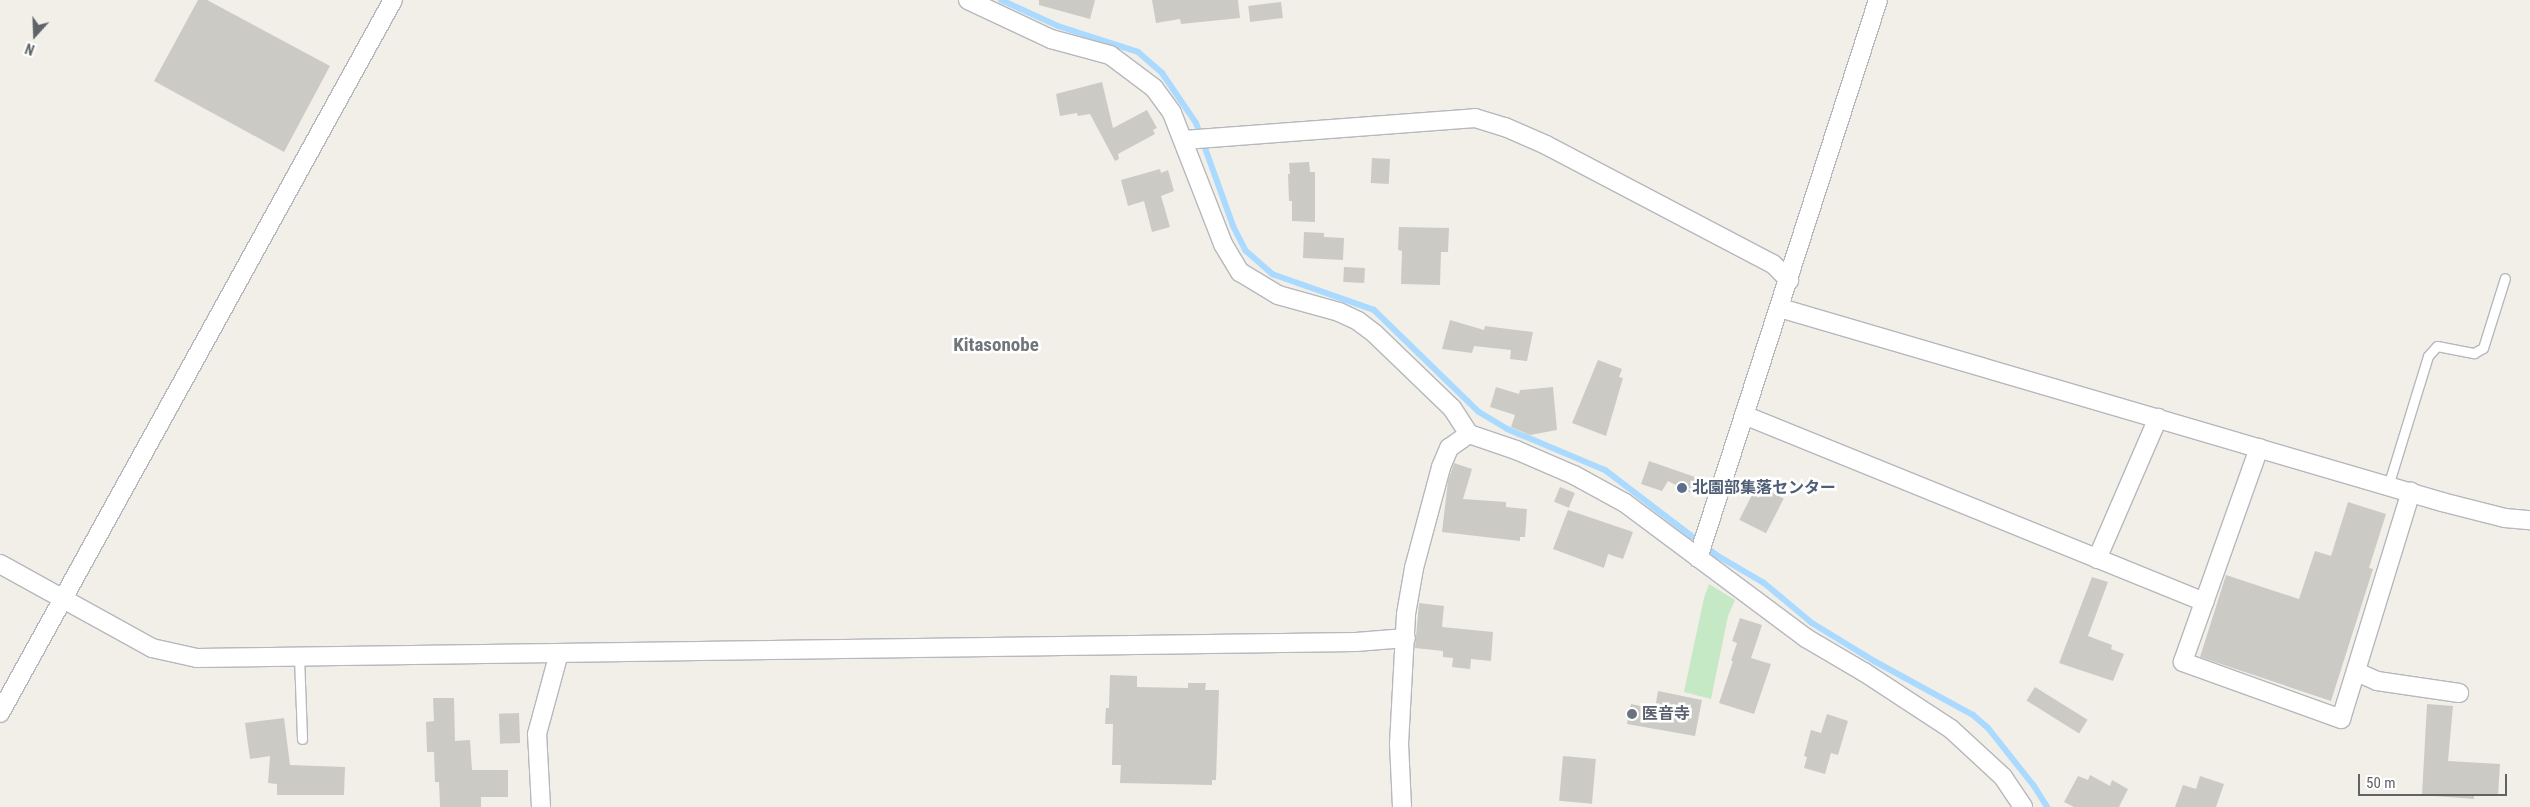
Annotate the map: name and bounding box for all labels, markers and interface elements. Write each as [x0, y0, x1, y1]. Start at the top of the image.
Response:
north arrow [10, 10, 60, 60]
text: N [23, 40, 37, 58]
district label: Kitasonobe [953, 334, 1039, 356]
place label: 北園部集落センター [1692, 478, 1836, 498]
marker: 北園部集落センター [1676, 482, 1688, 494]
place label: 医音寺 [1642, 704, 1690, 724]
marker: 医音寺 [1626, 708, 1638, 720]
scale bar [2360, 764, 2509, 796]
text: 50 m [2366, 774, 2396, 792]

